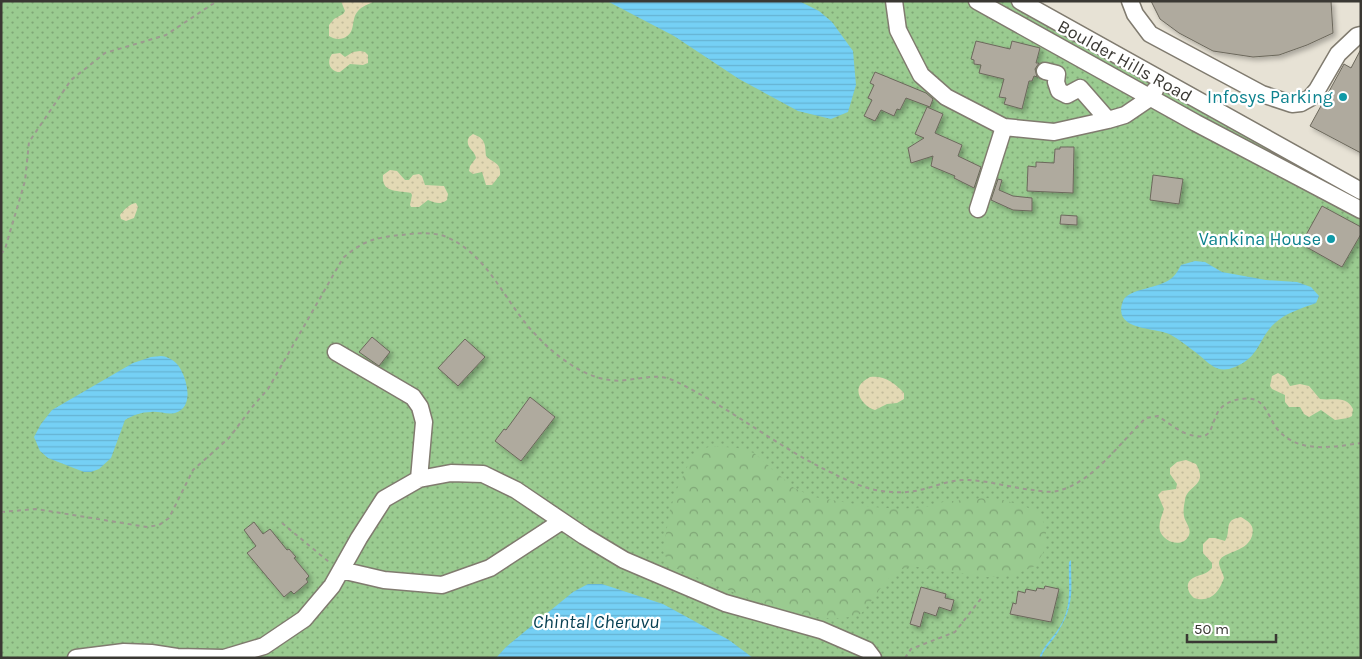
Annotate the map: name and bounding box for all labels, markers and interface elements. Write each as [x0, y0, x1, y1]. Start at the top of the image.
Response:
street label: Boulder Hills Road [1054, 15, 1196, 107]
place label: Infosys Parking [1207, 86, 1333, 108]
marker: Infosys Parking [1337, 91, 1349, 103]
place label: Vankina House [1199, 228, 1321, 250]
marker: Vankina House [1325, 233, 1337, 245]
water label: Chintal Cheruvu [533, 611, 659, 633]
scale bar [1187, 612, 1276, 644]
text: 50 m [1194, 620, 1229, 638]

